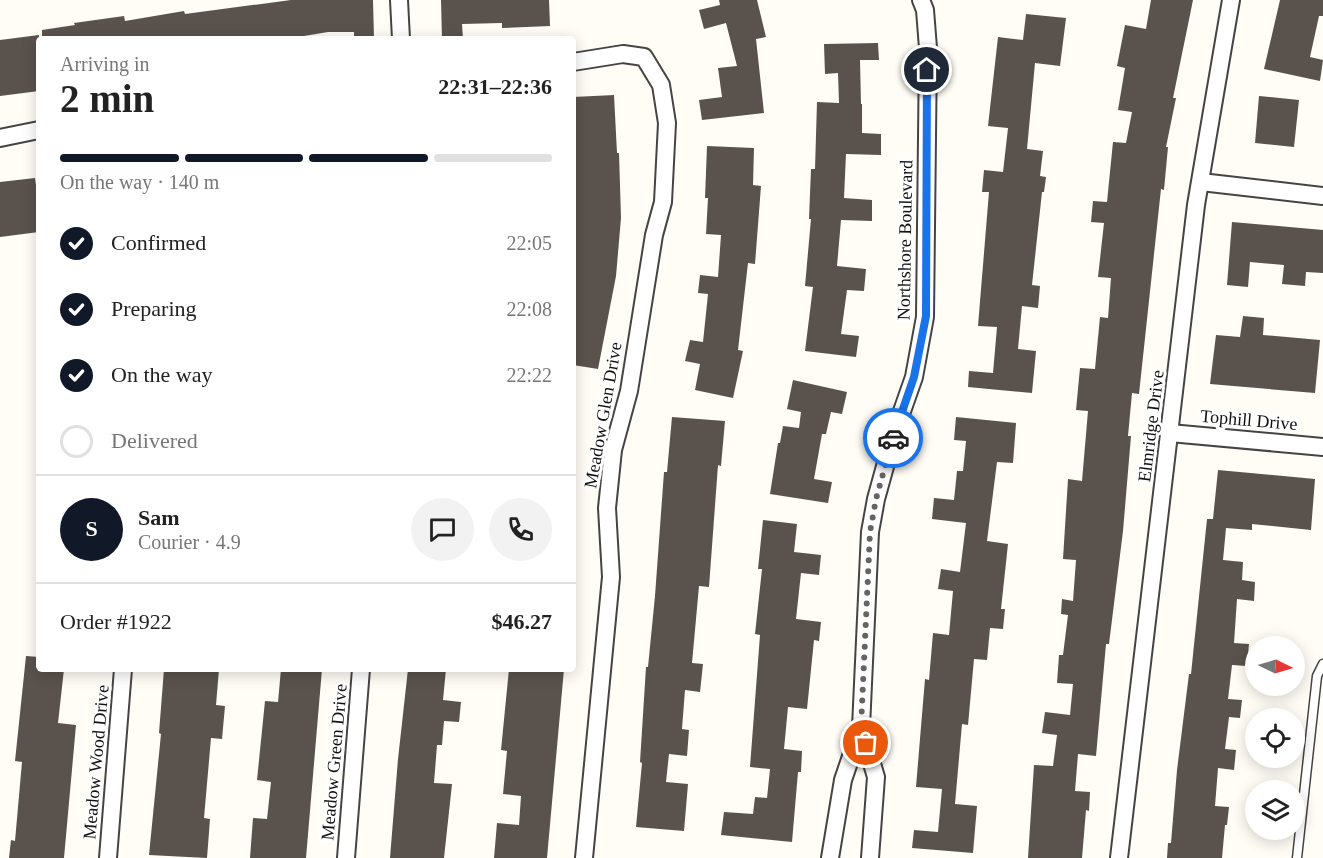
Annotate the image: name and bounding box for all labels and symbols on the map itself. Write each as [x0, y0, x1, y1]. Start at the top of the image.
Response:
pin [901, 44, 952, 95]
street label: Northshore Boulevard [894, 160, 916, 320]
street label: Meadow Glen Drive [580, 340, 626, 490]
street label: Elmridge Drive [1134, 369, 1168, 483]
street label: Tophill Drive [1200, 406, 1298, 434]
courier [863, 408, 923, 468]
north arrow [1245, 636, 1305, 696]
street label: Meadow Green Drive [317, 683, 351, 841]
street label: Meadow Wood Drive [79, 684, 113, 840]
pin [840, 717, 891, 768]

